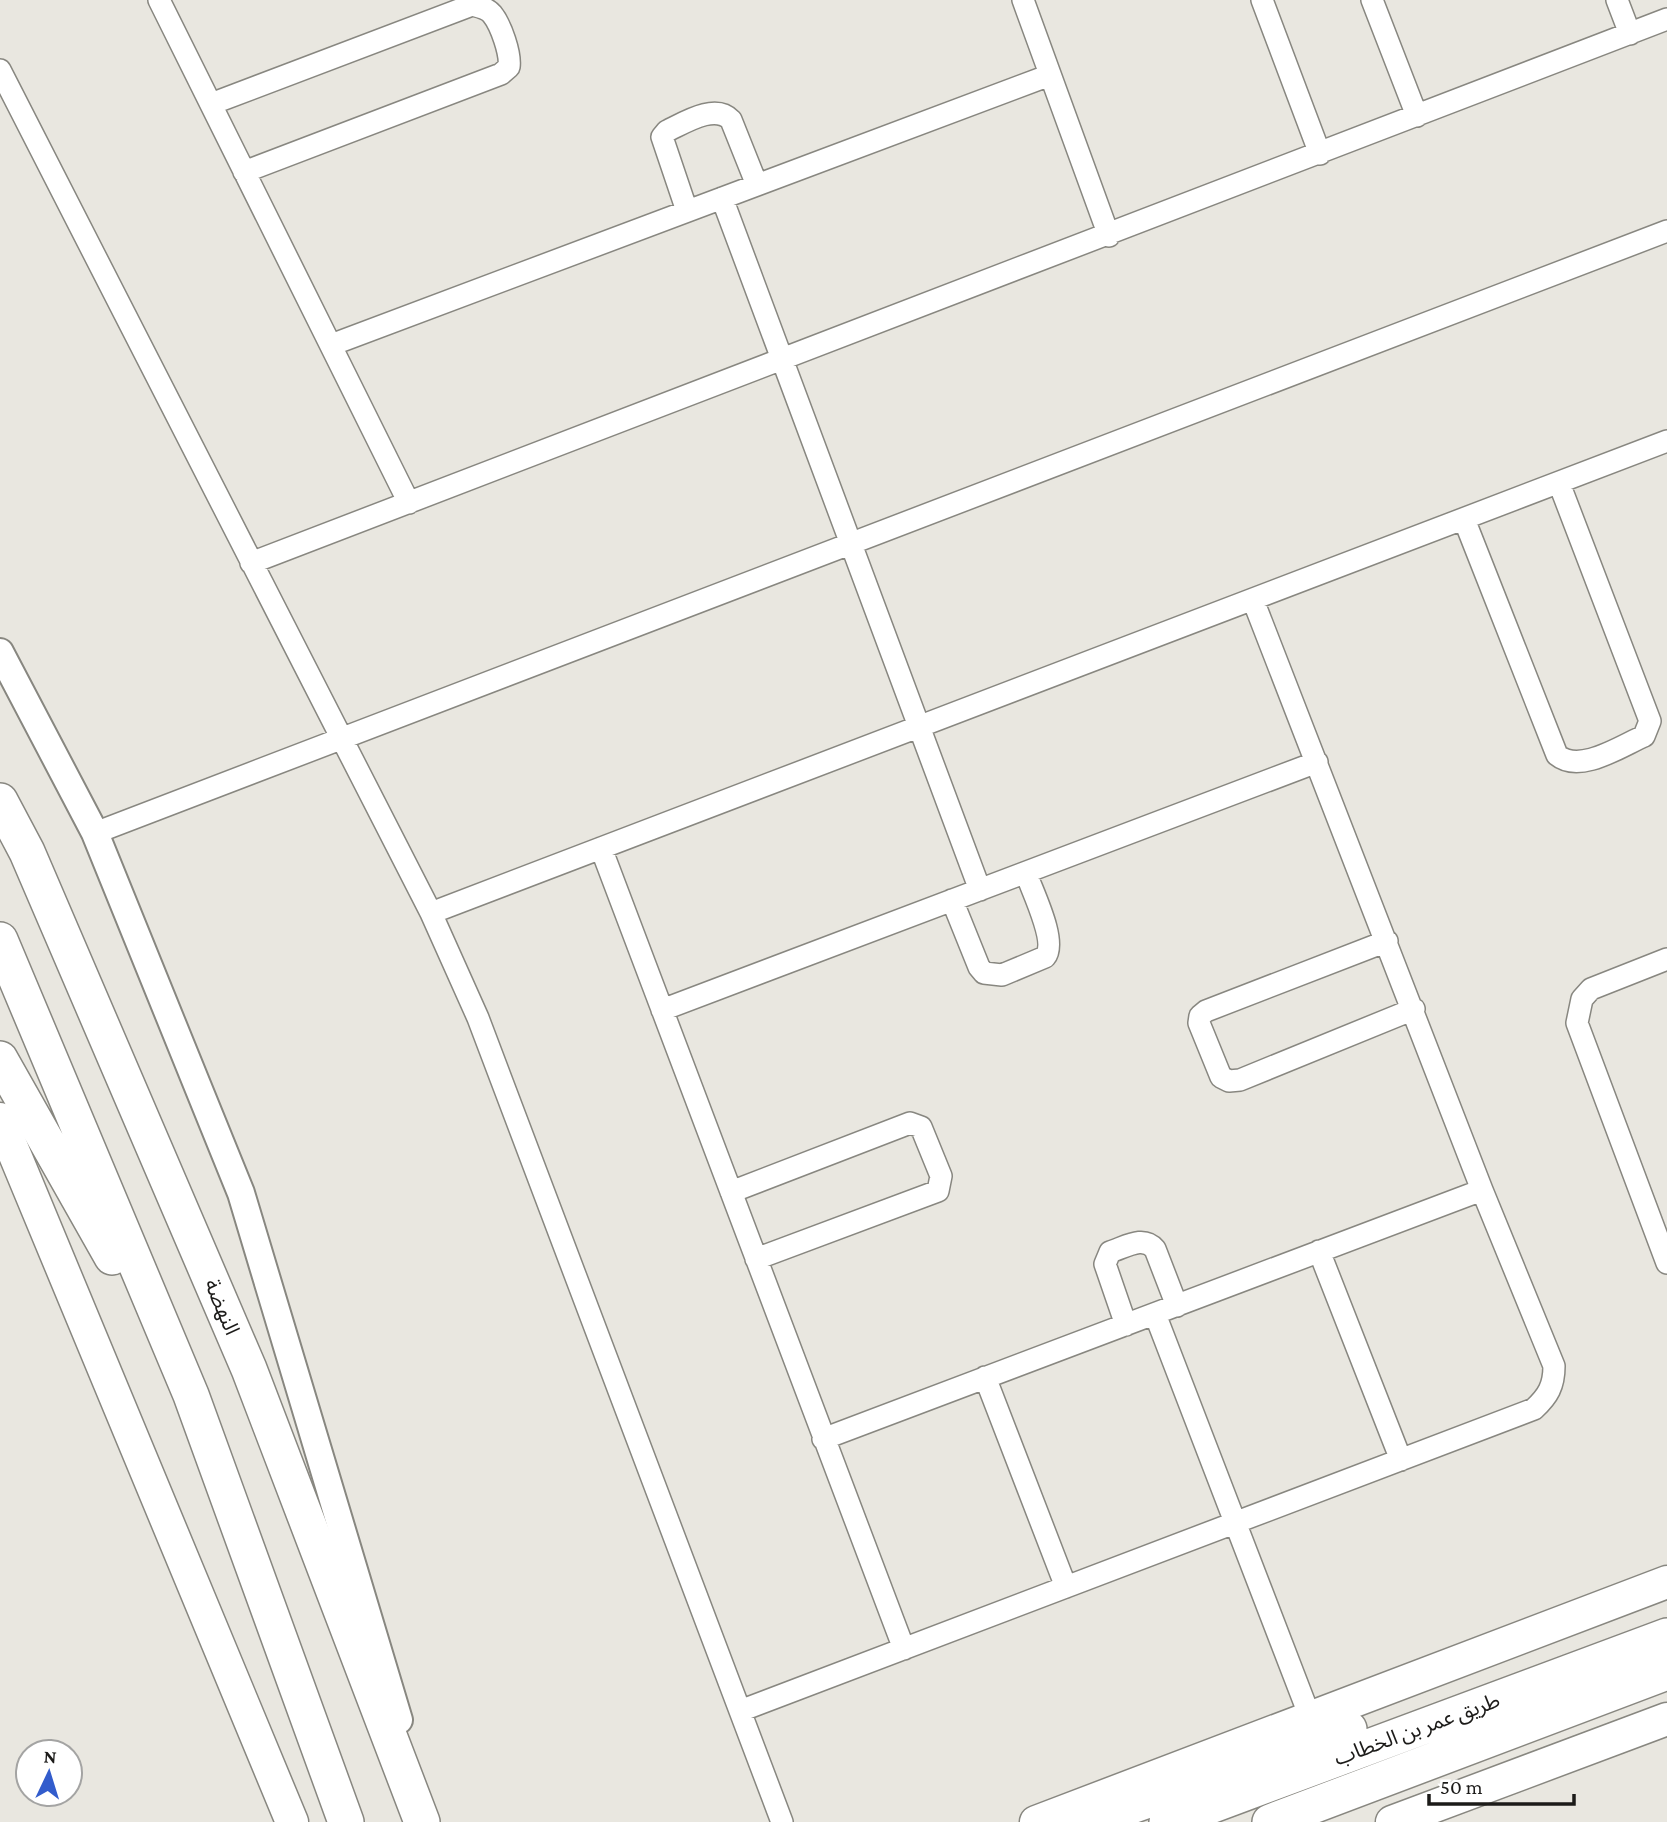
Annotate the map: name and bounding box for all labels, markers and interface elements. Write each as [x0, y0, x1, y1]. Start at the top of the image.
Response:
street label: النهضة [200, 1275, 244, 1339]
street label: طريق عمر بن الخطاب [1331, 1688, 1504, 1771]
north arrow [14, 1738, 84, 1808]
text: N [43, 1746, 57, 1767]
scale bar [1429, 1762, 1574, 1806]
text: 50 m [1440, 1775, 1483, 1799]

